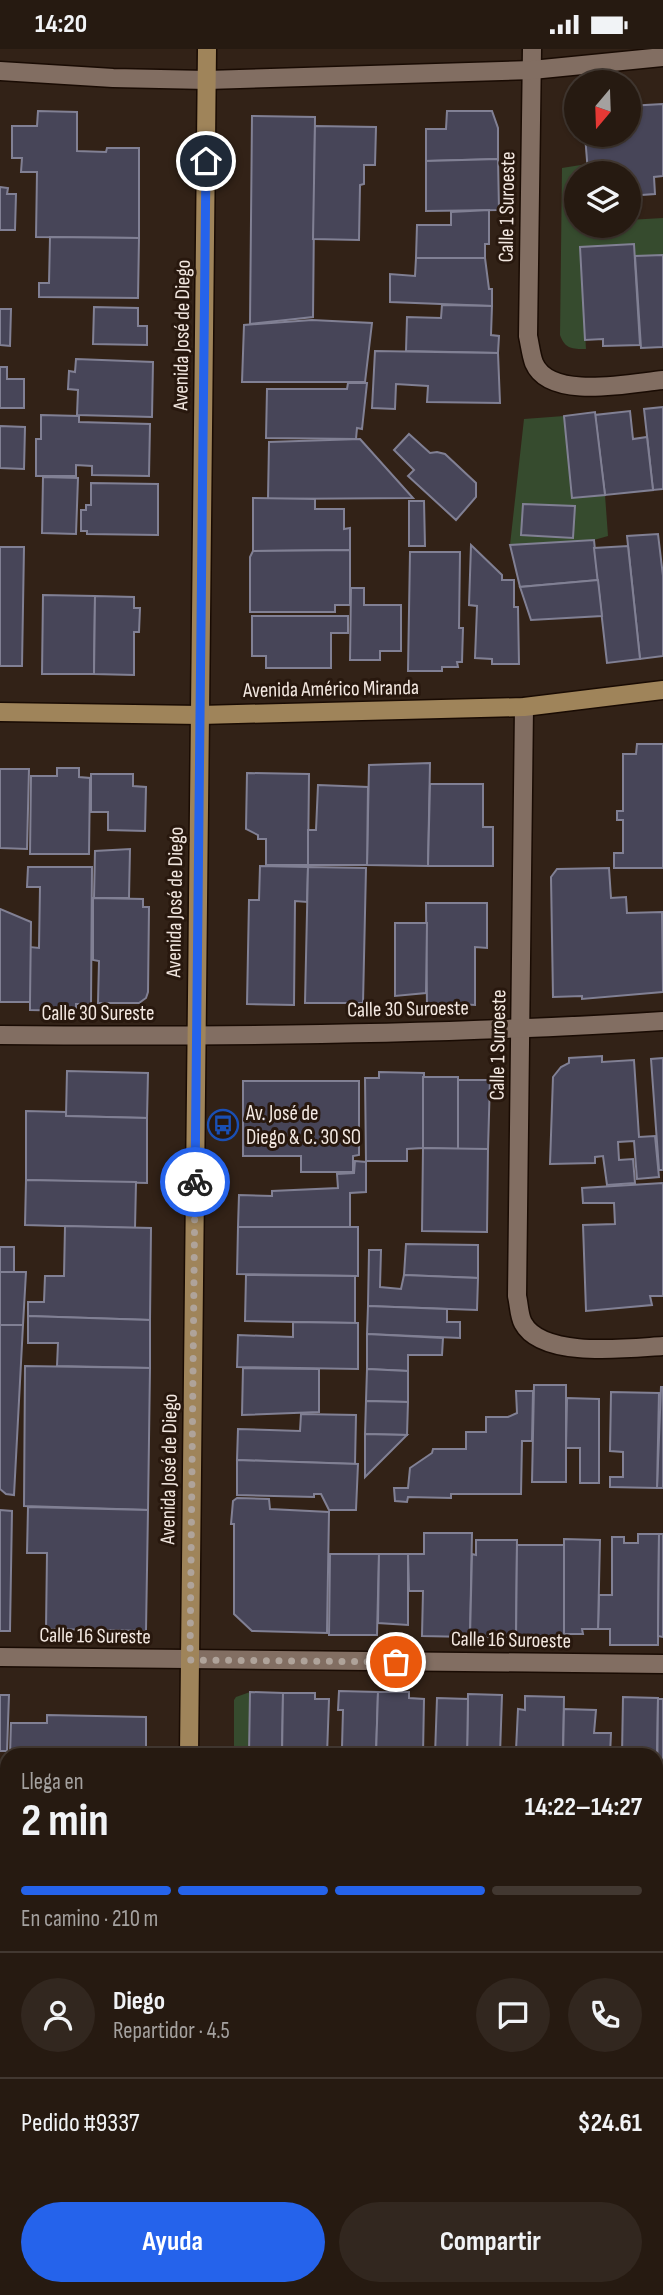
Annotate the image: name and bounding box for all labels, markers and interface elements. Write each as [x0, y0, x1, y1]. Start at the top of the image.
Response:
text: 14:20 [35, 9, 87, 40]
north arrow [564, 70, 640, 147]
map controls [564, 70, 641, 238]
pin [176, 131, 236, 191]
icon: home [187, 142, 225, 180]
street label: Calle 1 Suroeste [494, 151, 520, 263]
button: layers [564, 161, 641, 238]
street label: Avenida José de Diego [168, 259, 196, 412]
street label: Avenida Américo Miranda [242, 675, 419, 703]
street label: Avenida José de Diego [161, 826, 189, 979]
street label: Calle 1 Suroeste [485, 989, 511, 1101]
street label: Calle 30 Suroeste [347, 995, 469, 1023]
street label: Calle 30 Sureste [41, 1001, 155, 1026]
place label: Av. José de Diego & C. 30 SO [245, 1101, 361, 1150]
bus stop icon: Av. José de Diego & C. 30 SO [206, 1108, 240, 1142]
courier [160, 1147, 230, 1217]
icon: bike [176, 1163, 214, 1201]
street label: Avenida José de Diego [155, 1393, 183, 1546]
street label: Calle 16 Sureste [39, 1623, 151, 1649]
street label: Calle 16 Suroeste [451, 1626, 571, 1654]
pin [366, 1632, 426, 1692]
icon: bag [377, 1643, 415, 1681]
text: Llega en [21, 1768, 84, 1796]
text: 14:22–14:27 [525, 1792, 642, 1823]
text: 2 min [21, 1794, 109, 1849]
text: En camino · 210 m [21, 1905, 158, 1933]
button: person [21, 1978, 95, 2052]
button: chat [476, 1978, 550, 2052]
button: phone [568, 1978, 642, 2052]
text: Diego [113, 1986, 165, 2017]
text: Repartidor · 4.5 [113, 2017, 230, 2045]
text: Pedido #9337 [21, 2108, 139, 2139]
text: $24.61 [578, 2108, 642, 2139]
button: Ayuda [21, 2202, 325, 2282]
button: Compartir [339, 2202, 642, 2282]

